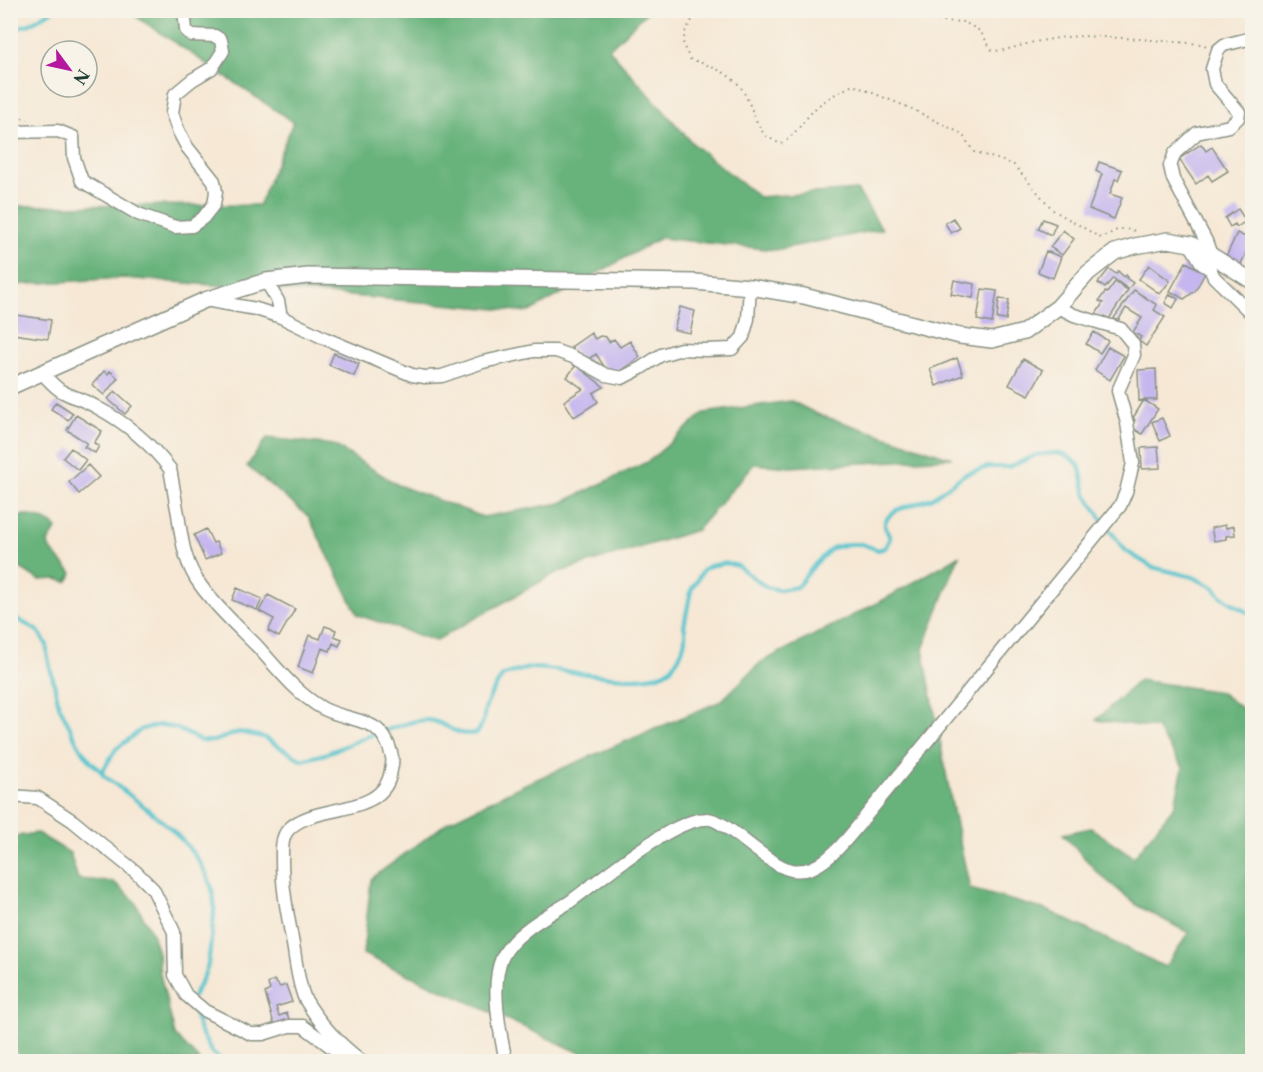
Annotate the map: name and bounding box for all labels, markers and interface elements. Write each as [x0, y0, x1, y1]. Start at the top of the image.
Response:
north arrow [39, 39, 99, 99]
text: N [69, 66, 94, 89]

